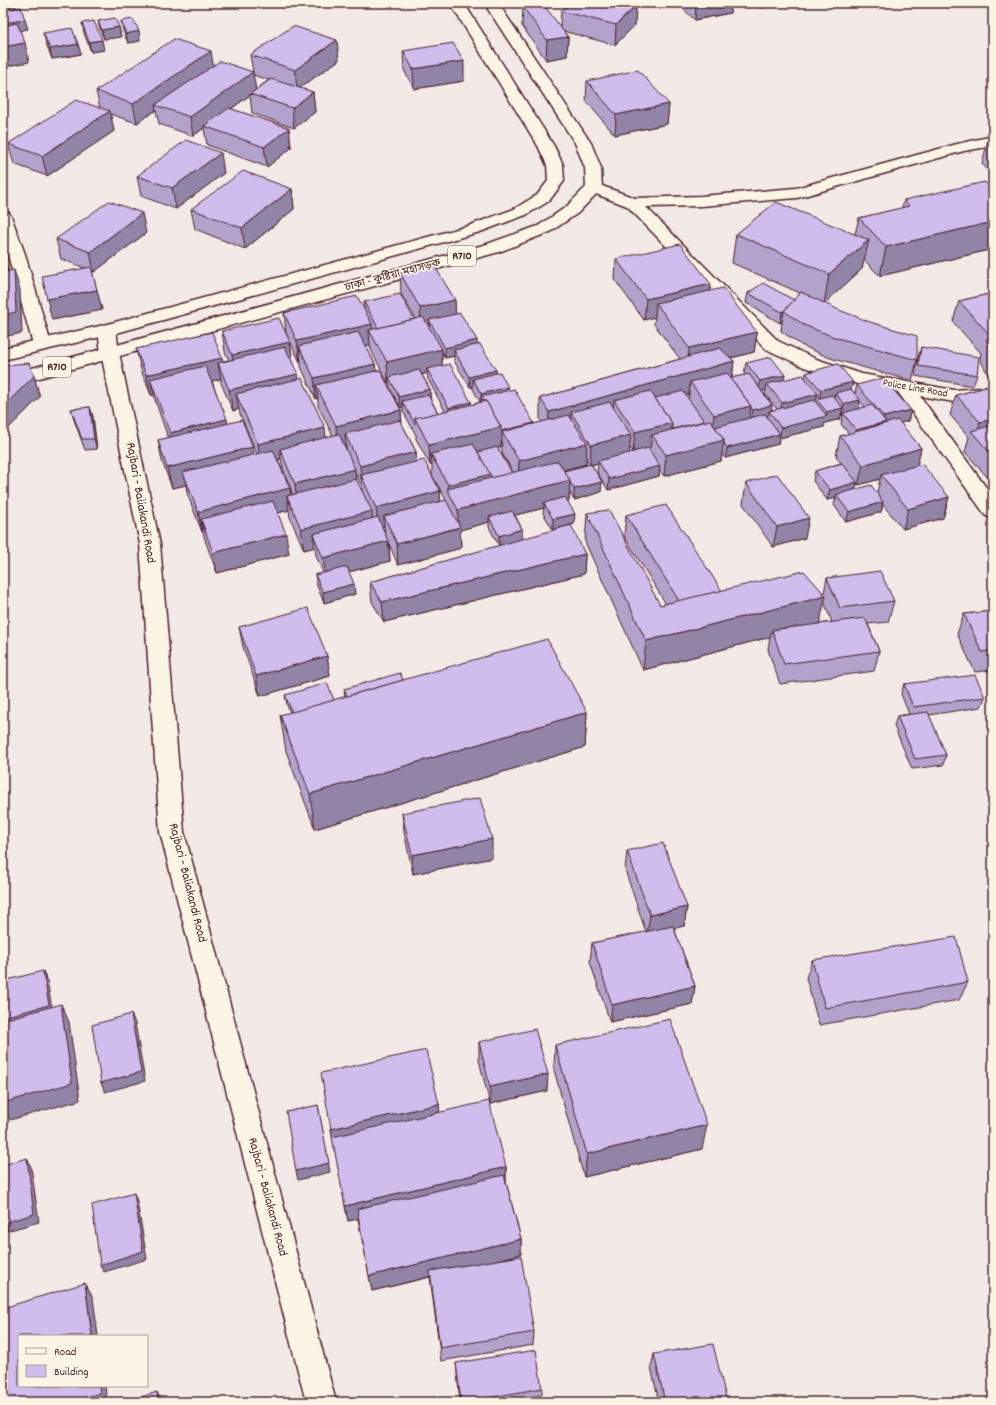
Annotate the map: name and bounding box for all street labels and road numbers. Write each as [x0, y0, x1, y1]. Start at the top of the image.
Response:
road number: R710 [448, 246, 476, 266]
street label: ঢাকা - কুষ্টিয়া মহাসড়ক [342, 255, 443, 297]
road number: R710 [43, 357, 71, 377]
street label: Police Line Road [881, 375, 949, 403]
street label: Rajbari - Baliakandi Road [120, 441, 160, 565]
street label: Rajbari - Baliakandi Road [163, 821, 211, 945]
street label: Rajbari - Baliakandi Road [242, 1136, 292, 1258]

